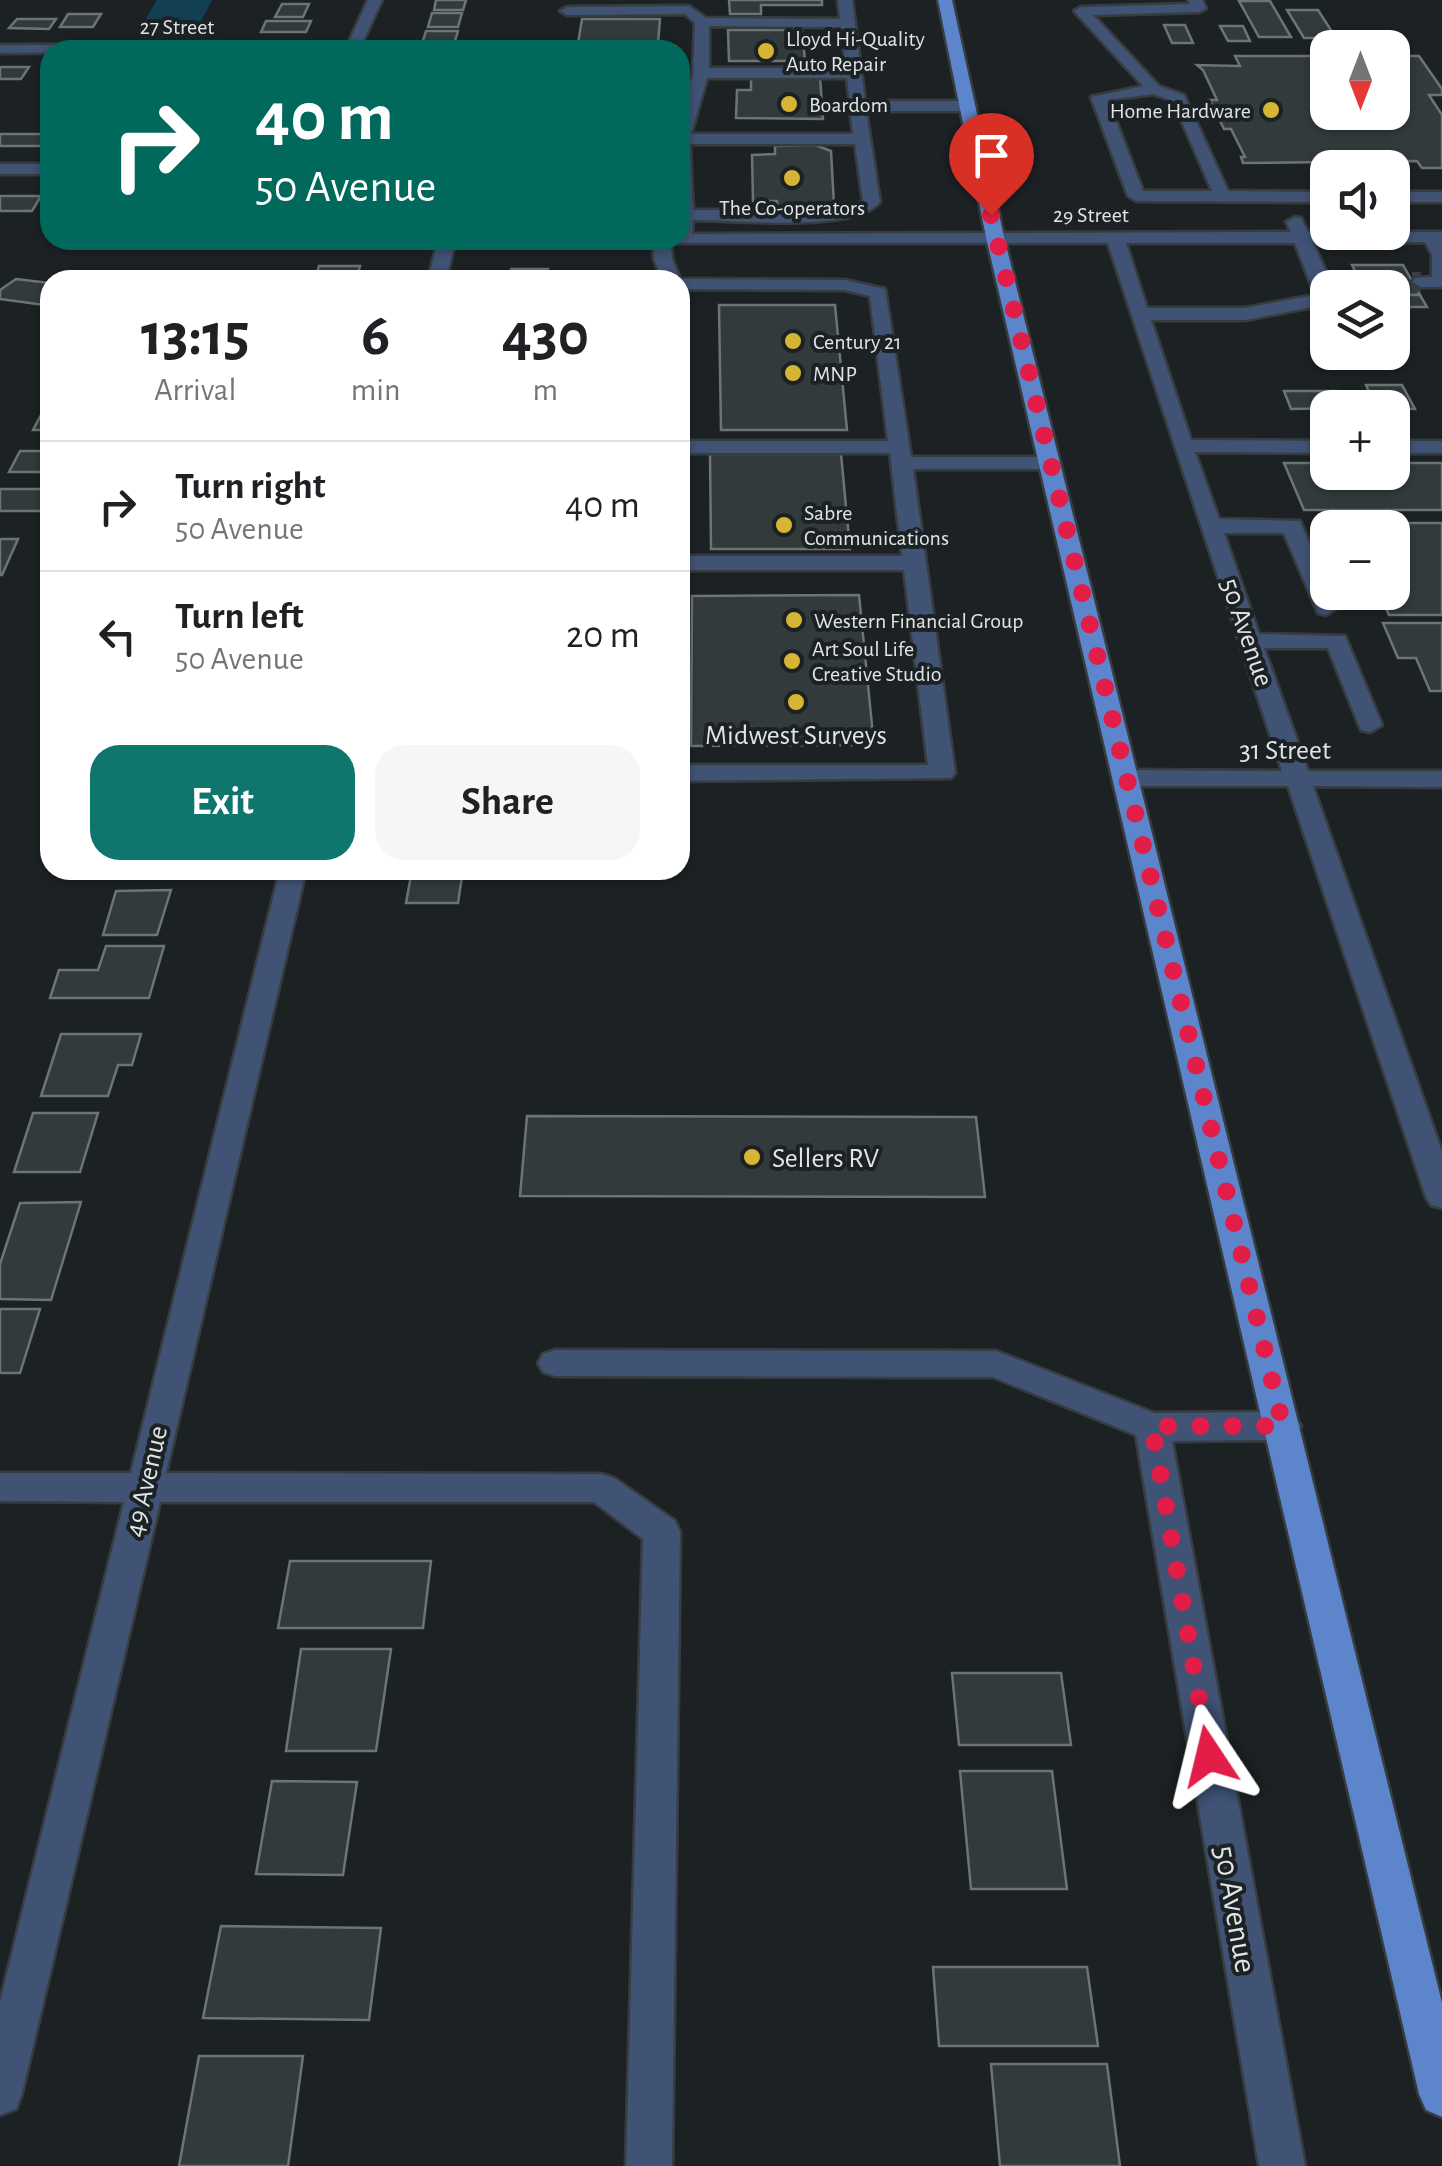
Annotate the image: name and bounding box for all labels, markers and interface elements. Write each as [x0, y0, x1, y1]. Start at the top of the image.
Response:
street label: 27 Street [140, 16, 214, 38]
place label: Lloyd Hi-Quality Auto Repair [786, 28, 926, 75]
north arrow [1310, 30, 1410, 130]
map controls [1310, 30, 1410, 610]
marker: Lloyd Hi-Quality Auto Repair [755, 40, 777, 62]
icon: right [90, 80, 220, 210]
text: 40 m [255, 83, 394, 153]
marker: Boardom [778, 93, 800, 115]
place label: Boardom [809, 94, 888, 116]
marker: Home Hardware [1260, 99, 1282, 121]
place label: Home Hardware [1110, 100, 1251, 122]
pin [949, 113, 1034, 216]
icon: arrive [964, 128, 1019, 183]
button: sound [1310, 150, 1410, 250]
text: 50 Avenue [255, 165, 436, 210]
marker: The Co-operators [781, 167, 803, 189]
place label: The Co-operators [719, 197, 865, 219]
street label: 29 Street [1053, 204, 1129, 226]
button: layers [1310, 270, 1410, 370]
text: 13:15 [141, 306, 250, 366]
text: 6 [361, 306, 390, 366]
text: 430 [502, 306, 589, 366]
marker: Century 21 [782, 330, 804, 352]
place label: Century 21 [813, 331, 901, 353]
marker: MNP [782, 362, 804, 384]
place label: MNP [813, 363, 857, 385]
text: Arrival [154, 374, 237, 406]
text: min [351, 374, 401, 406]
text: m [532, 374, 558, 406]
button: + [1310, 390, 1410, 490]
text: Turn right [175, 468, 325, 506]
icon: right [90, 479, 145, 534]
text: 40 m [565, 487, 640, 525]
place label: Sabre Communications [804, 502, 949, 549]
button: − [1310, 510, 1410, 610]
text: 50 Avenue [175, 513, 304, 545]
marker: Sabre Communications [773, 514, 795, 536]
street label: 50 Avenue [1215, 575, 1278, 691]
text: Turn left [175, 598, 303, 636]
icon: left [90, 609, 145, 664]
marker: Western Financial Group [783, 609, 805, 631]
place label: Western Financial Group [814, 610, 1024, 632]
text: 20 m [566, 617, 640, 655]
place label: Art Soul Life Creative Studio [812, 638, 942, 685]
text: 50 Avenue [175, 643, 304, 675]
marker: Art Soul Life Creative Studio [781, 650, 803, 672]
marker: Midwest Surveys [785, 691, 807, 713]
place label: Midwest Surveys [705, 722, 887, 750]
street label: 31 Street [1239, 737, 1331, 765]
button: Exit [90, 745, 355, 860]
button: Share [375, 745, 640, 860]
place label: Sellers RV [772, 1145, 879, 1173]
marker: Sellers RV [741, 1146, 763, 1168]
street label: 49 Avenue [121, 1423, 173, 1540]
position arrow [1157, 1704, 1261, 1808]
street label: 50 Avenue [1208, 1843, 1262, 1975]

